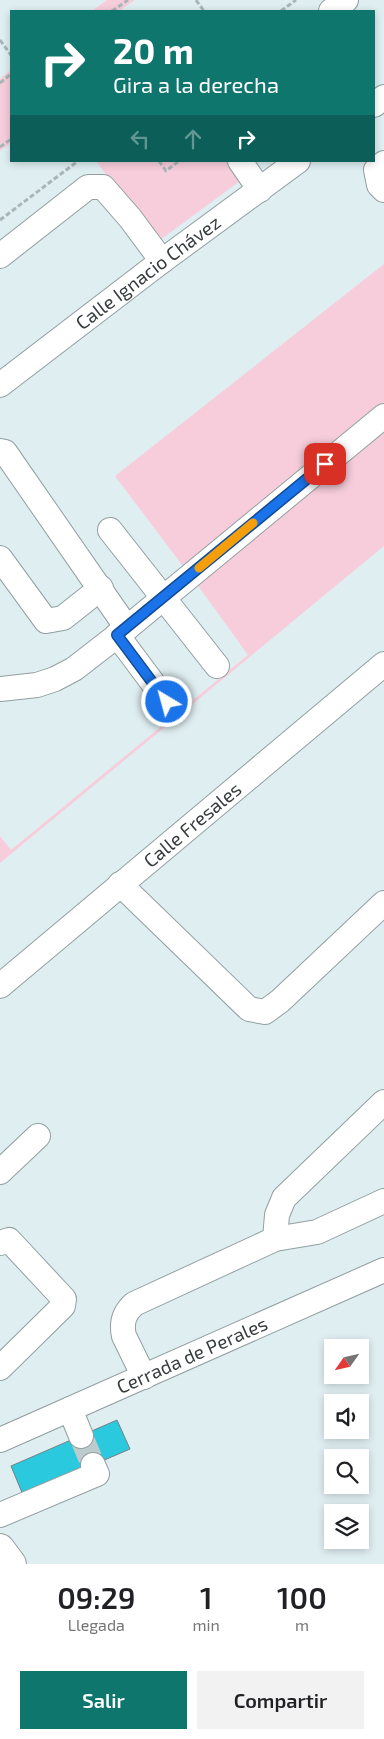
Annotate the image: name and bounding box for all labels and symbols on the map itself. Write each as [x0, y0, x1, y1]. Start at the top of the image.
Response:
street label: Calle Ignacio Chávez [71, 210, 225, 334]
pin [304, 443, 346, 485]
position arrow [140, 675, 192, 727]
street label: Calle Fresales [139, 777, 245, 872]
street label: Cerrada de Perales [113, 1311, 271, 1398]
north arrow [324, 1339, 369, 1384]

